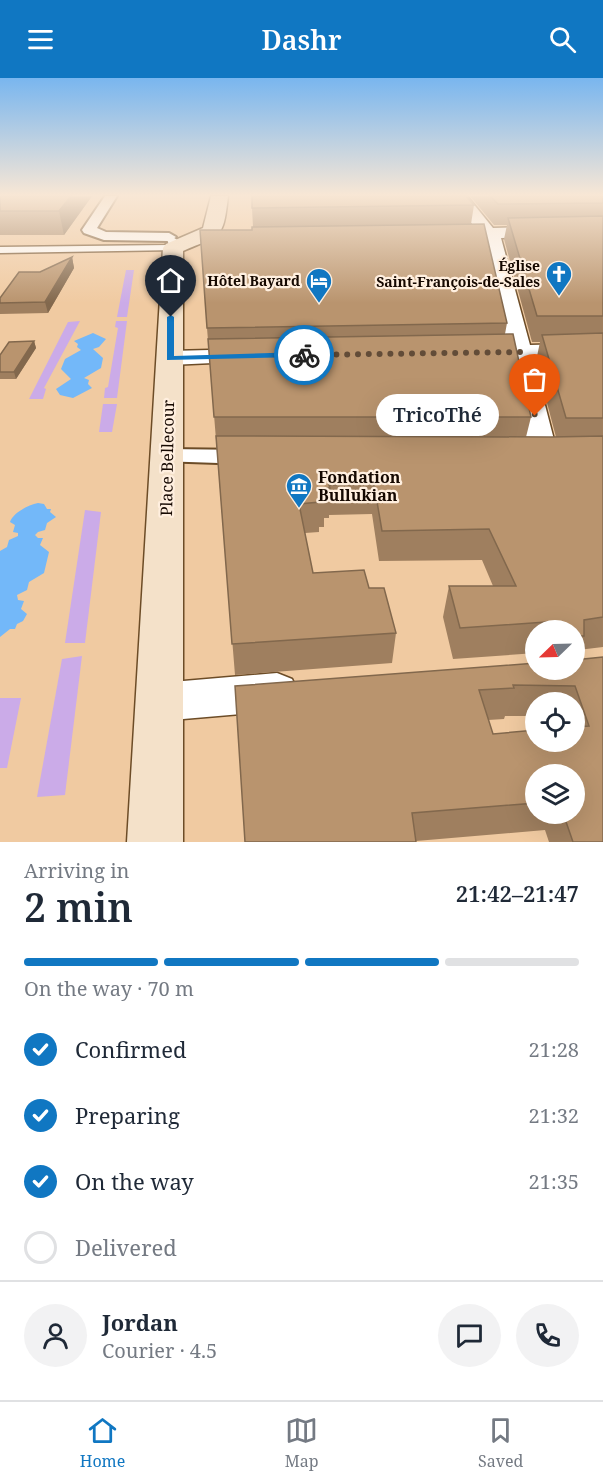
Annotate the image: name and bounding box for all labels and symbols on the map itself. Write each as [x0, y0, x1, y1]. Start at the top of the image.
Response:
pin [145, 255, 196, 317]
place label: Église Saint-François-de-Sales [376, 256, 540, 291]
church icon: Église Saint-François-de-Sales [544, 259, 574, 297]
hotel icon: Hôtel Bayard [304, 266, 334, 304]
place label: Hôtel Bayard [207, 271, 300, 290]
courier [274, 325, 334, 385]
pin [509, 354, 560, 416]
callout: TricoThé [376, 395, 499, 437]
street label: Place Bellecour [155, 399, 179, 516]
place label: Fondation Bullukian [318, 466, 401, 506]
museum icon: Fondation Bullukian [284, 471, 314, 509]
north arrow [525, 620, 585, 680]

